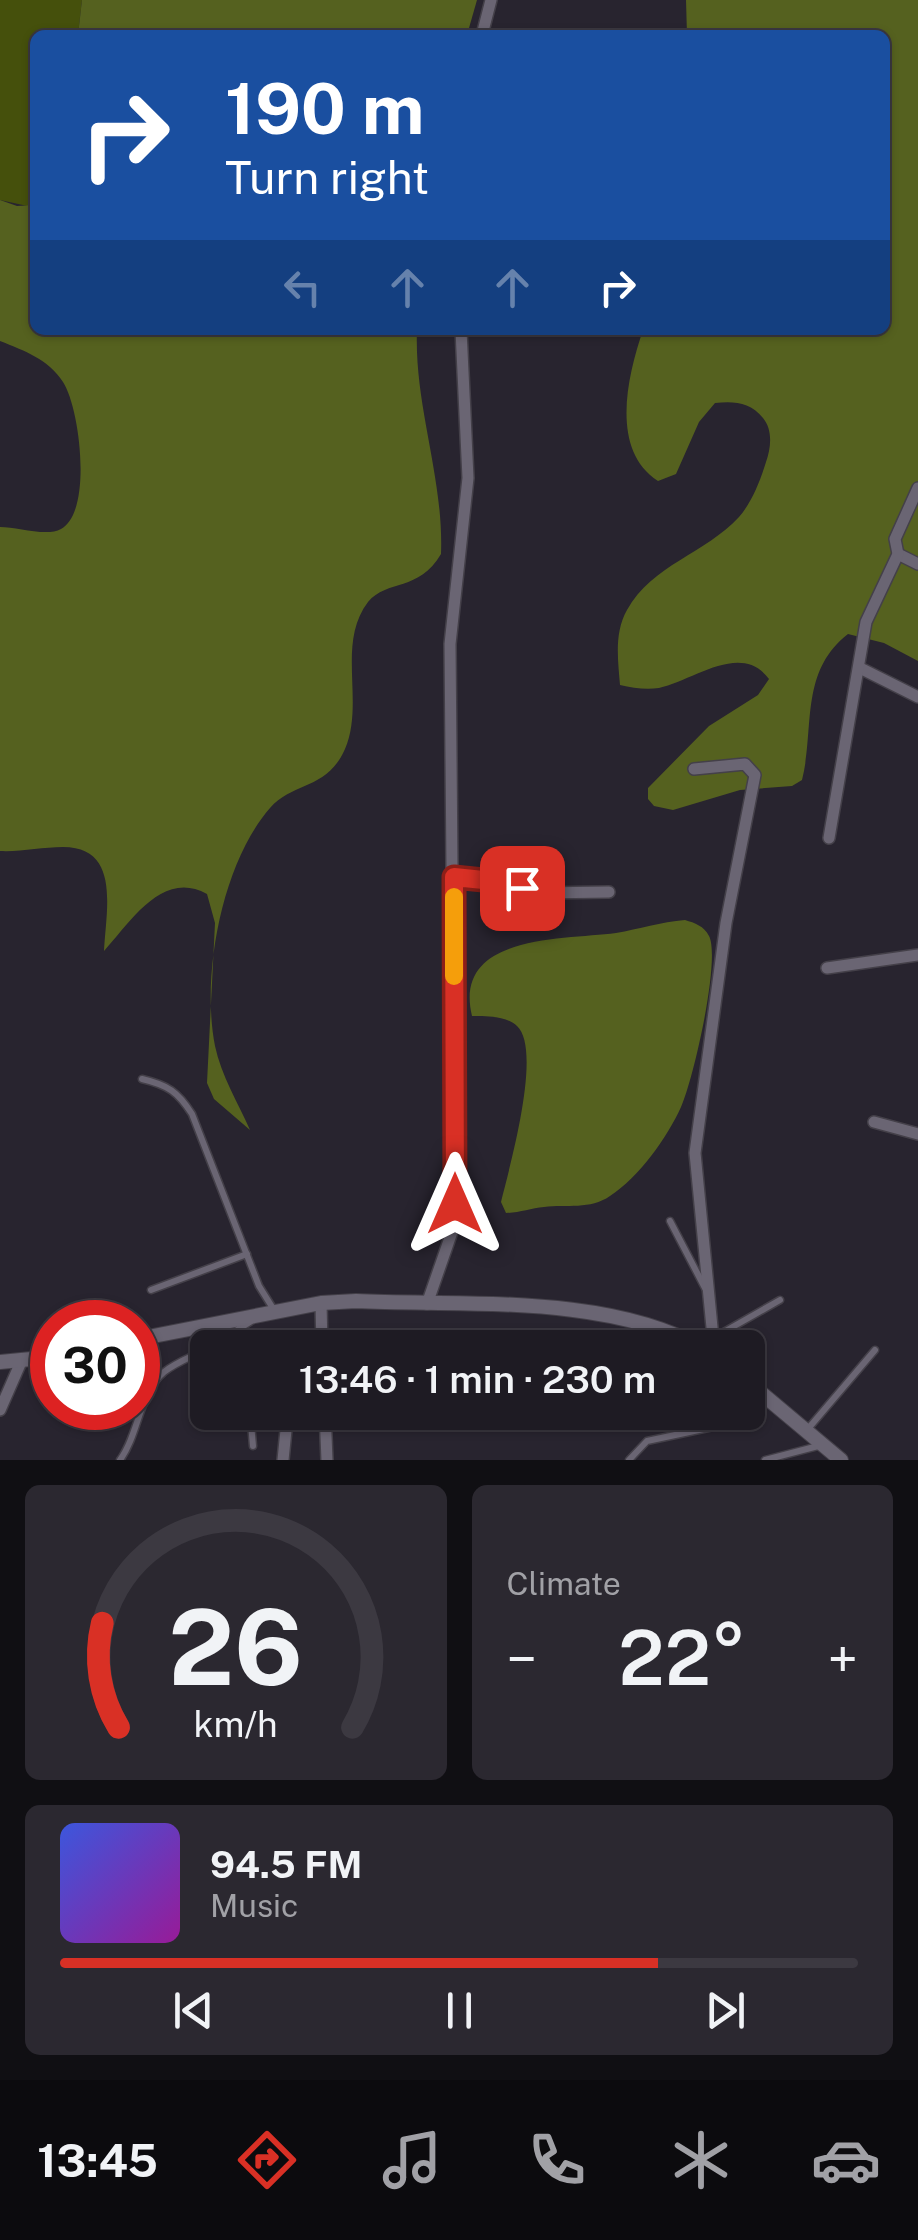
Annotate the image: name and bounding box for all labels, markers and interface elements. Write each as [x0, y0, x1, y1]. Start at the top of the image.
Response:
text: 190 m [225, 67, 424, 150]
icon: right [60, 70, 190, 200]
text: Turn right [225, 151, 429, 204]
icon: left [275, 260, 330, 315]
icon: ahead [380, 260, 435, 315]
icon: ahead [485, 260, 540, 315]
icon: right [590, 260, 645, 315]
pin [480, 846, 565, 931]
icon: arrive [495, 861, 550, 916]
position arrow [403, 1152, 507, 1256]
speed limit sign: 30 [30, 1300, 160, 1430]
text: 13:46 · 1 min · 230 m [299, 1357, 656, 1402]
text: Climate [507, 1565, 621, 1602]
text: 26 [168, 1586, 303, 1708]
text: 22° [618, 1614, 746, 1702]
text: − [507, 1627, 537, 1691]
text: + [828, 1627, 858, 1691]
text: km/h [194, 1703, 278, 1745]
text: 94.5 FM [210, 1842, 362, 1887]
text: Music [210, 1887, 298, 1924]
icon: previous [166, 1983, 221, 2038]
icon: pause [432, 1983, 487, 2038]
icon: next [698, 1983, 753, 2038]
icon: directions [232, 2125, 302, 2195]
icon: music [377, 2125, 447, 2195]
icon: phone [522, 2125, 592, 2195]
icon: climate [666, 2125, 736, 2195]
icon: car [811, 2125, 881, 2195]
text: 13:45 [37, 2134, 158, 2187]

